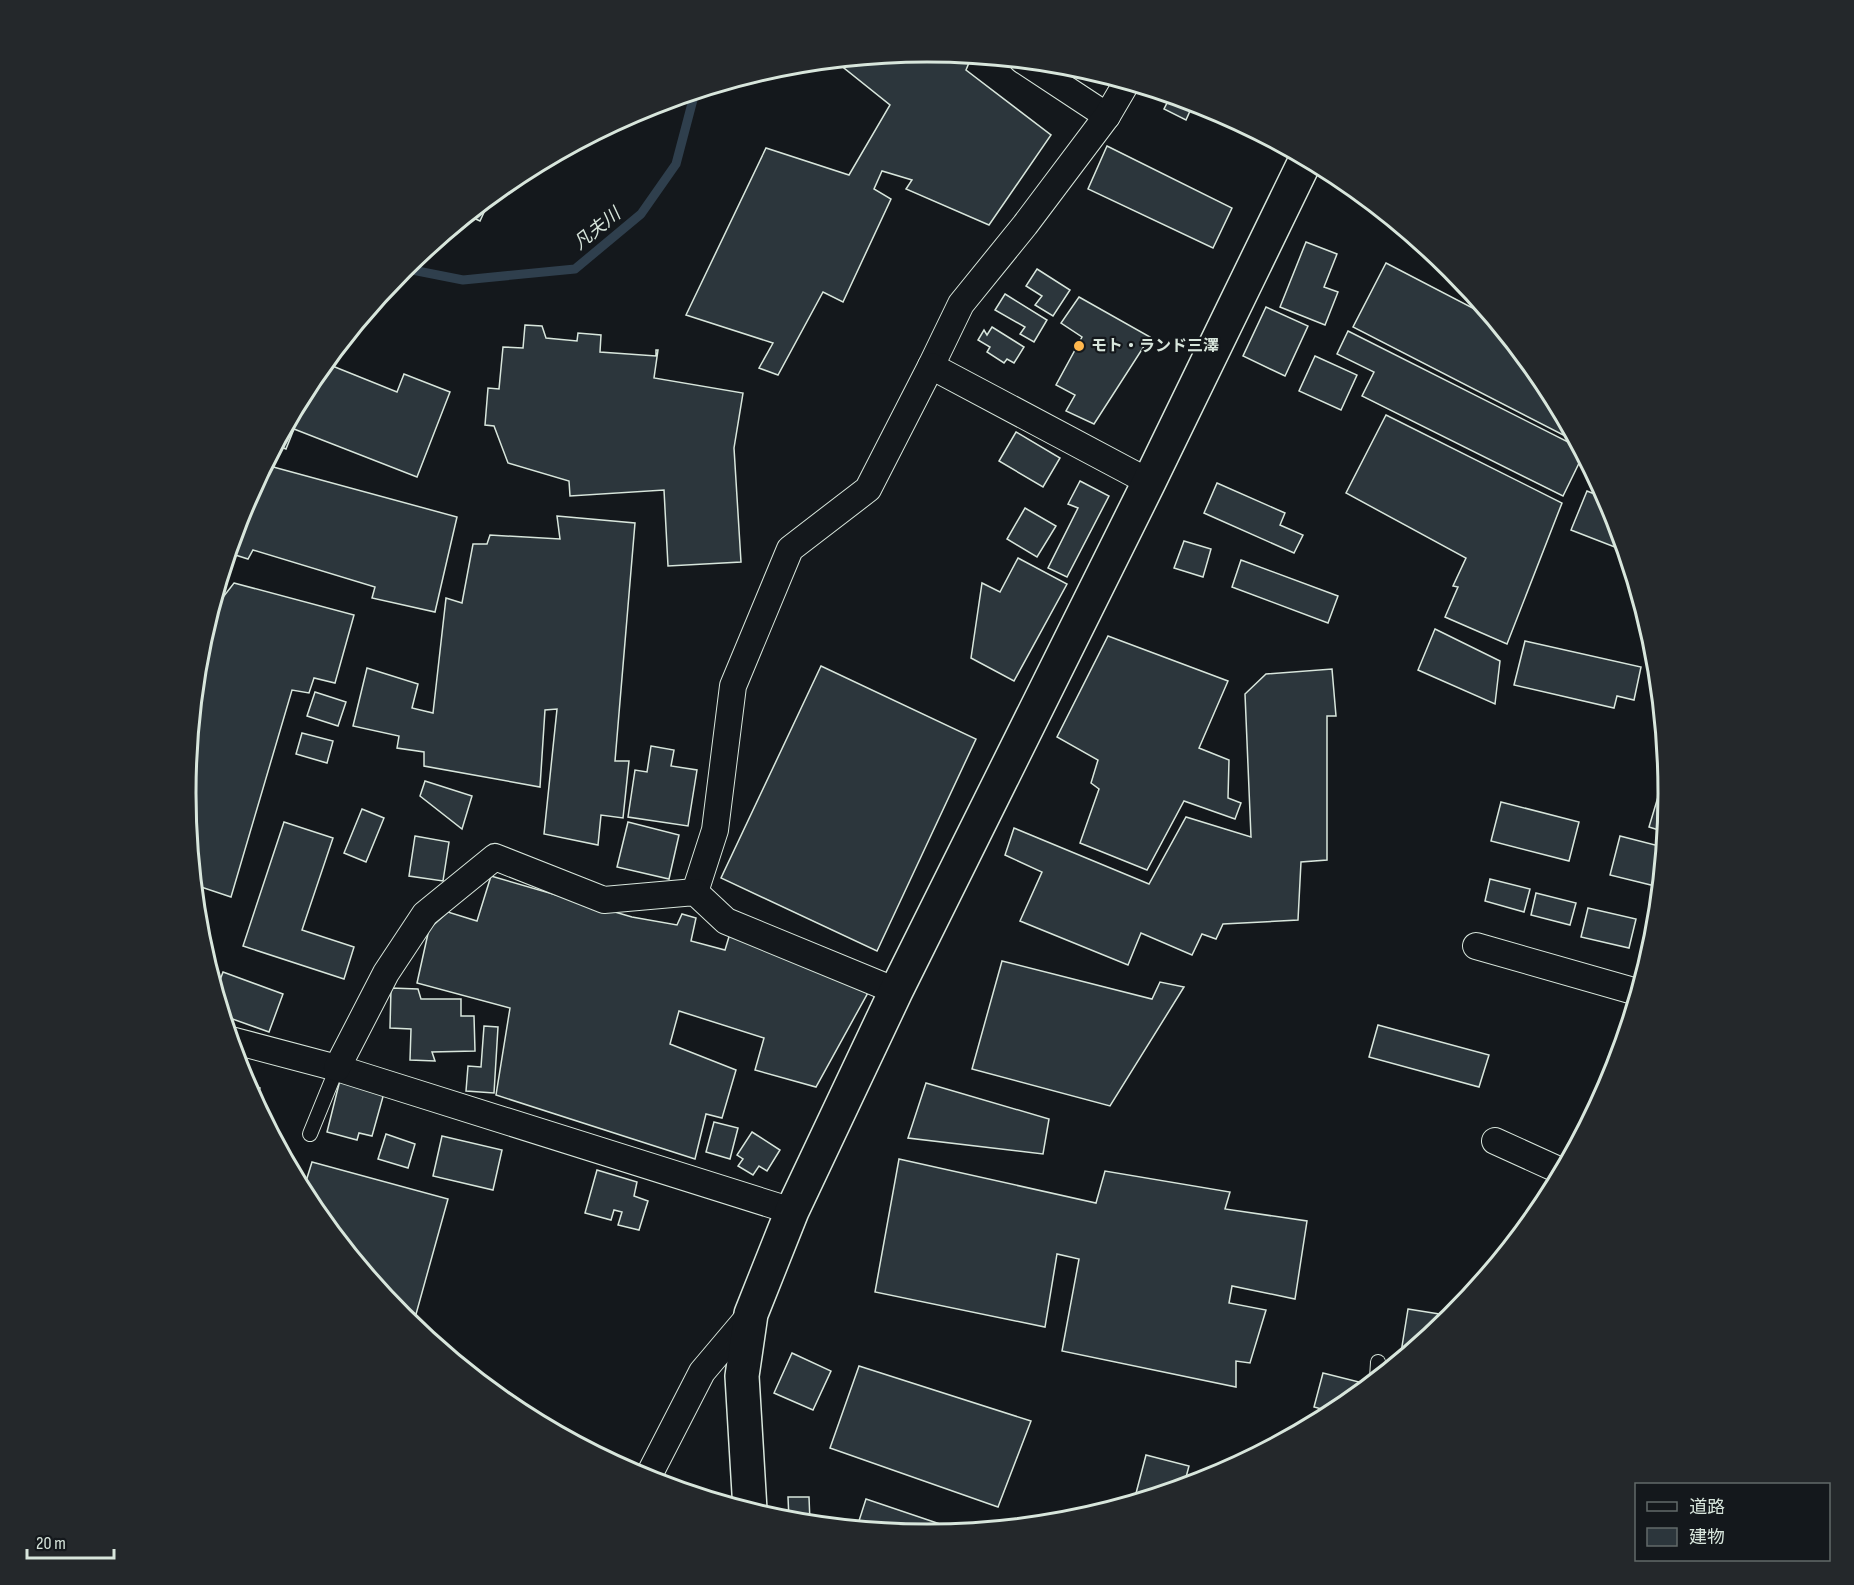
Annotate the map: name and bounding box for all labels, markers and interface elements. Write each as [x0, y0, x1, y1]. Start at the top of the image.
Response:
water label: 凡夫川 [569, 203, 626, 254]
place label: モト・ランド三澤 [1091, 337, 1219, 356]
marker: モト・ランド三澤 [1072, 339, 1086, 353]
legend [1635, 1483, 1830, 1561]
text: 道路 [1689, 1497, 1725, 1518]
scale bar [27, 1522, 114, 1560]
text: 建物 [1689, 1527, 1725, 1548]
text: 20 m [36, 1533, 66, 1554]

